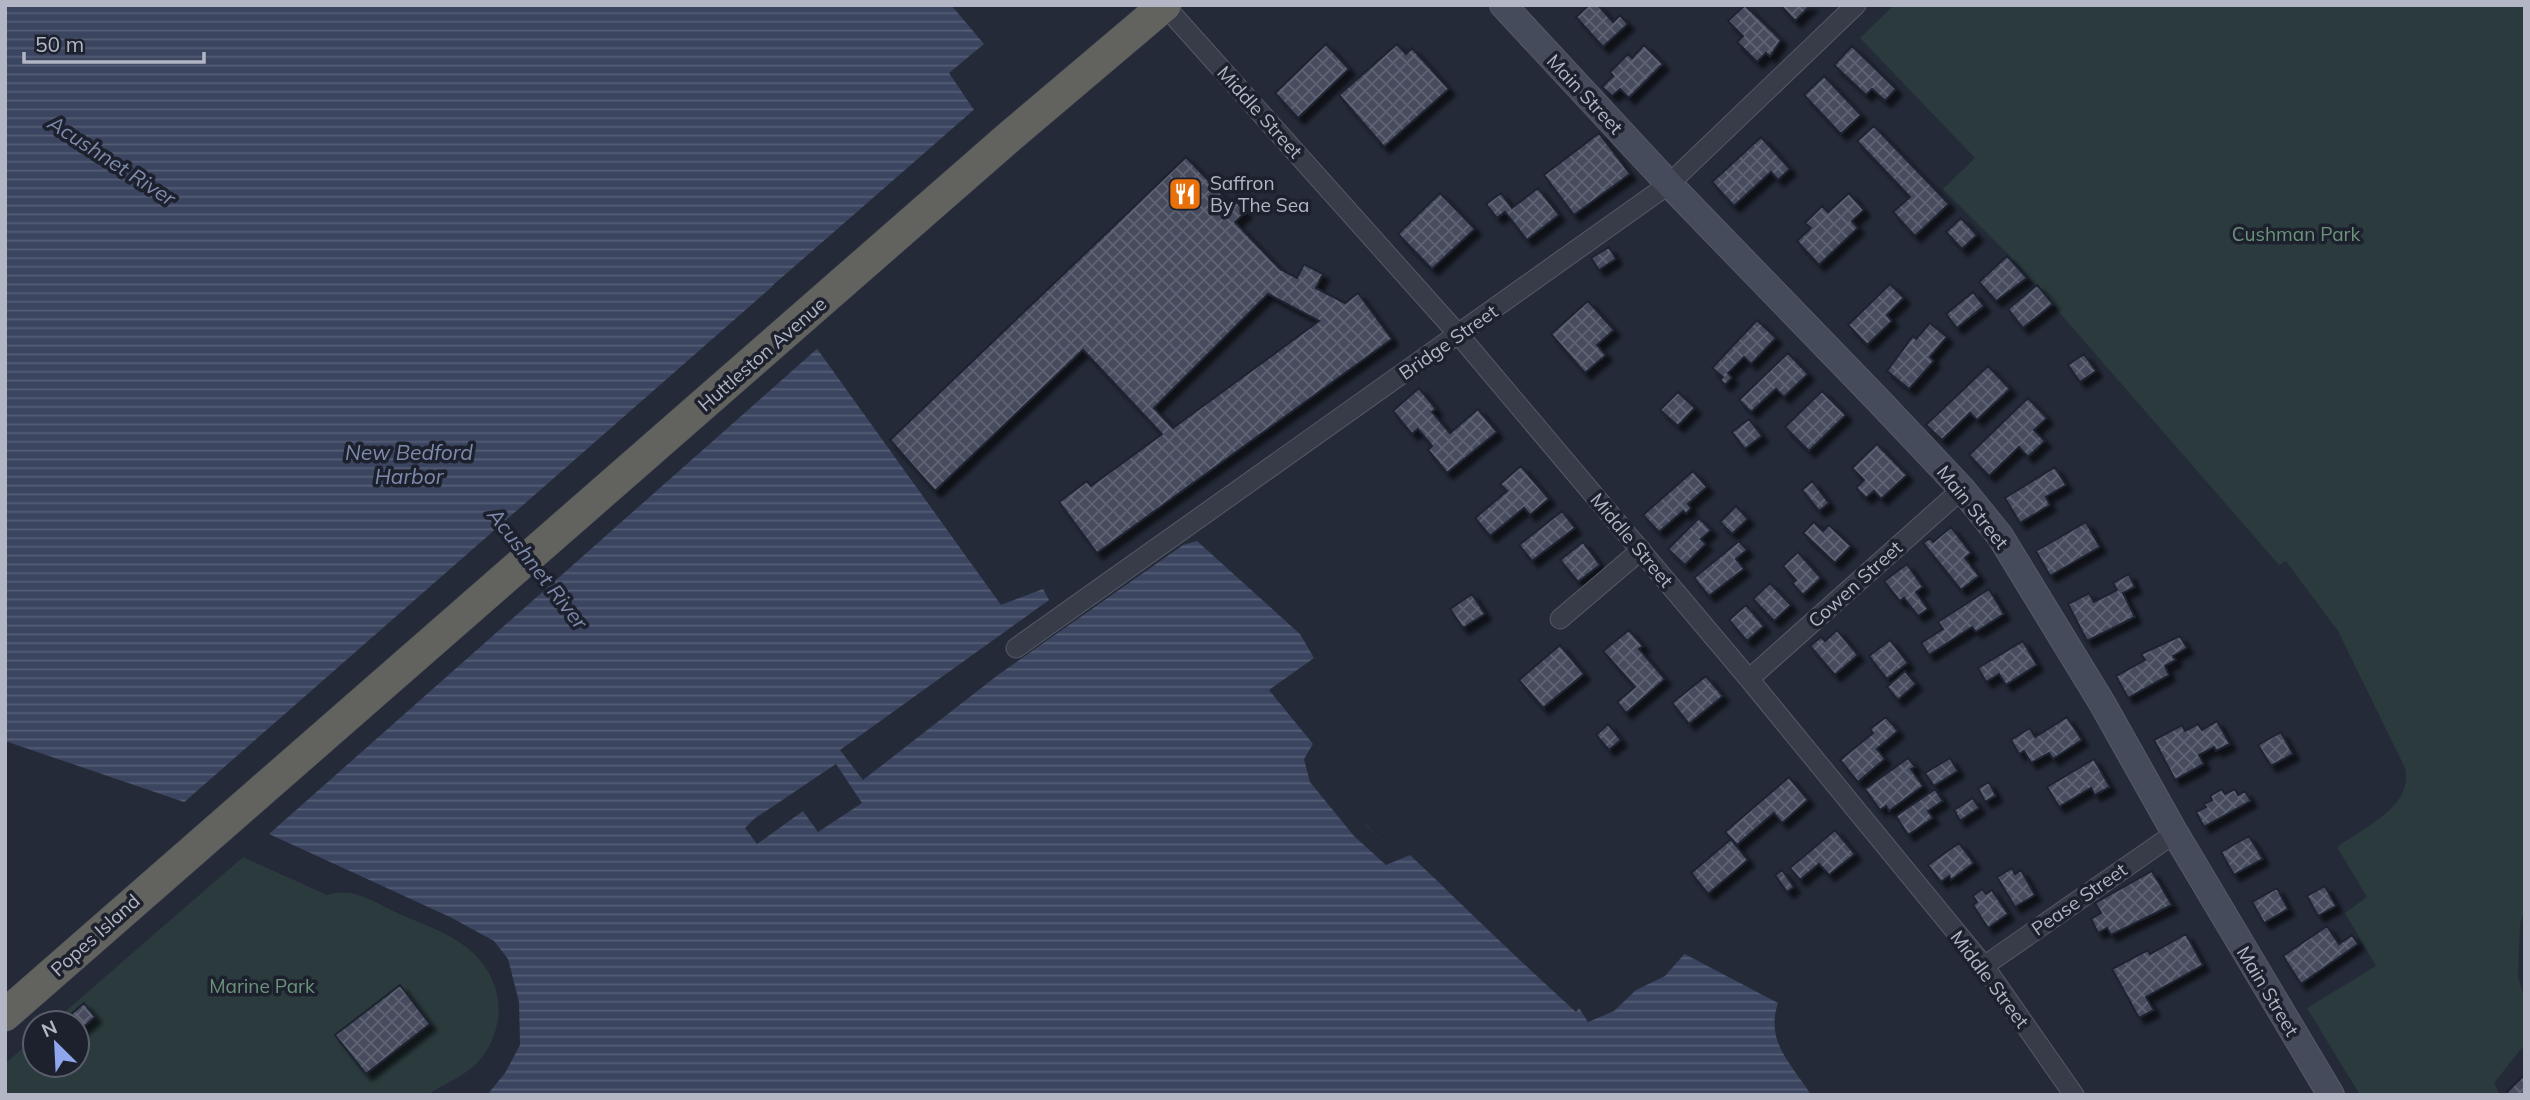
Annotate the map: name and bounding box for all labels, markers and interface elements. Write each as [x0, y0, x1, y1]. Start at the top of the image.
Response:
scale bar [24, 21, 205, 65]
text: 50 m [35, 31, 84, 57]
street label: Main Street [1542, 49, 1628, 139]
street label: Middle Street [1212, 61, 1308, 163]
water label: Acushnet River [43, 109, 182, 212]
place label: Saffron By The Sea [1210, 171, 1309, 217]
restaurant icon: Saffron By The Sea [1166, 175, 1204, 213]
park label: Cushman Park [2232, 222, 2360, 246]
street label: Huttleston Avenue [693, 292, 831, 416]
street label: Bridge Street [1394, 299, 1502, 385]
water label: New Bedford Harbor [345, 439, 473, 489]
street label: Main Street [1932, 460, 2014, 554]
street label: Middle Street [1586, 488, 1679, 592]
water label: Acushnet River [482, 501, 594, 635]
street label: Cowen Street [1803, 535, 1907, 633]
street label: Pease Street [2027, 857, 2132, 941]
street label: Popes Island [45, 889, 145, 981]
street label: Middle Street [1946, 925, 2035, 1033]
street label: Main Street [2232, 942, 2304, 1041]
park label: Marine Park [209, 974, 315, 998]
north arrow [21, 1009, 91, 1079]
text: N [38, 1015, 61, 1042]

